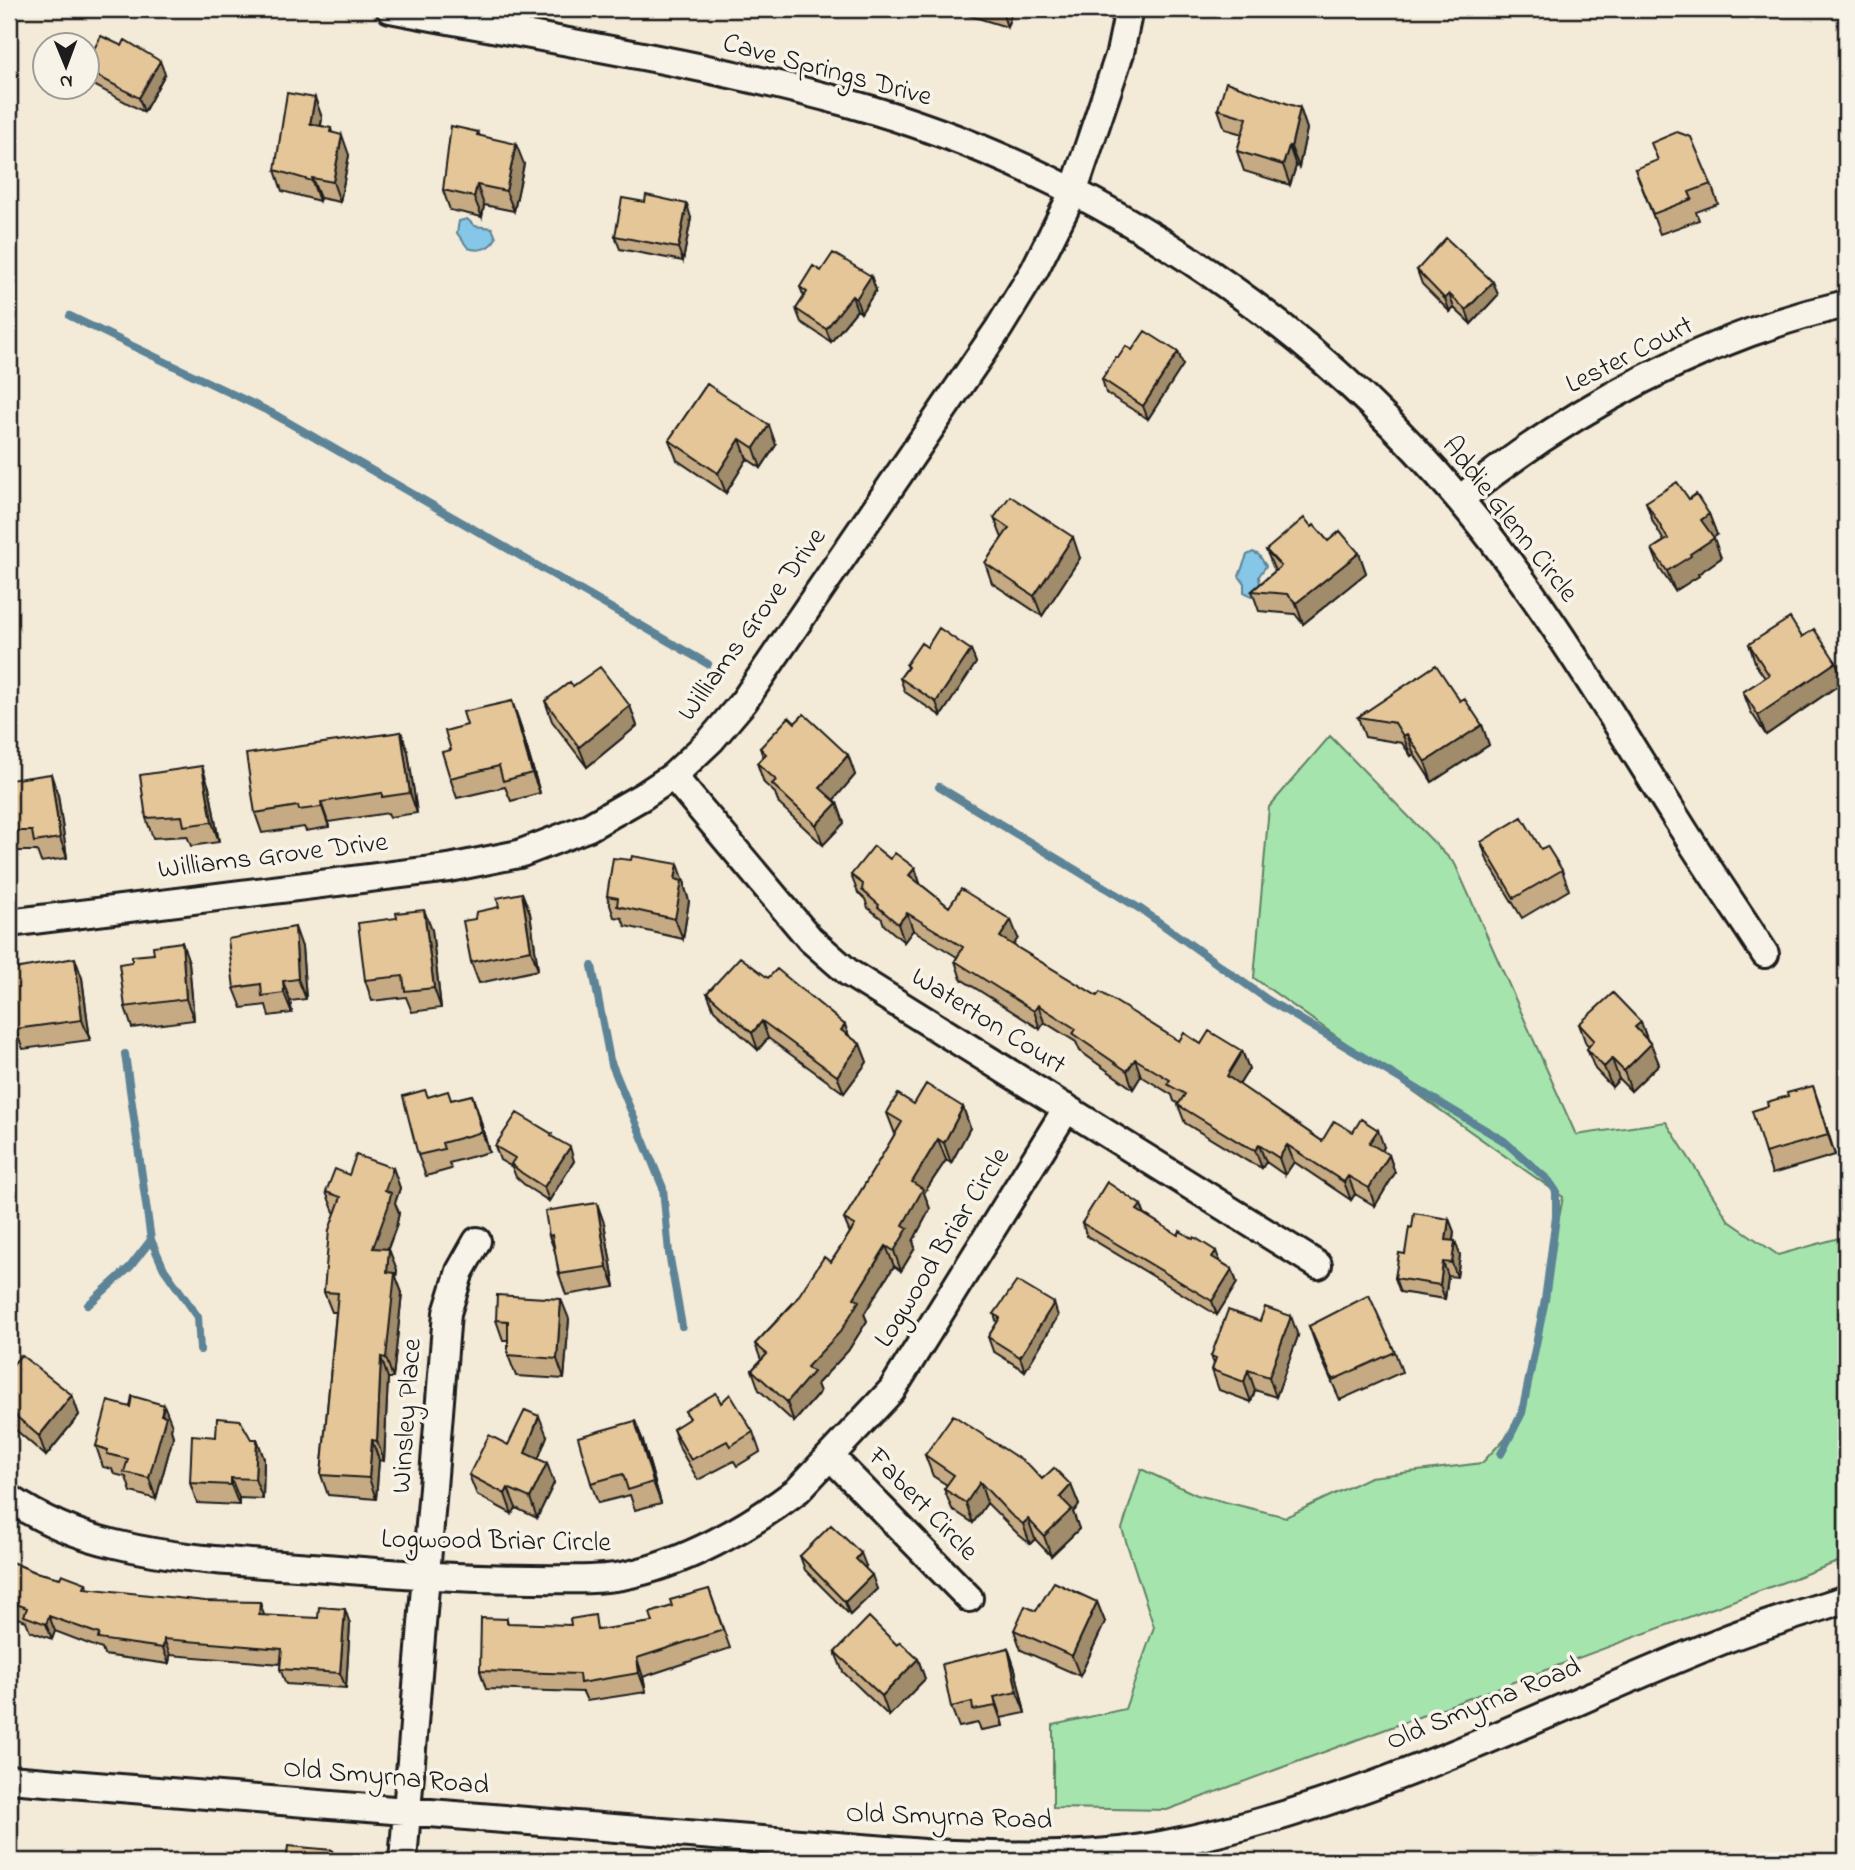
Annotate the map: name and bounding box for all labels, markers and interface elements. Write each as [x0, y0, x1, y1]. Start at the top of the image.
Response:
street label: Cave Springs Drive [718, 23, 936, 119]
north arrow [32, 32, 102, 102]
text: N [59, 67, 73, 94]
street label: Lester Court [1559, 306, 1701, 406]
street label: Addie Glenn Circle [1431, 428, 1587, 612]
street label: Williams Grove Drive [668, 519, 838, 731]
street label: Williams Grove Drive [156, 823, 391, 891]
street label: Waterton Court [902, 958, 1074, 1086]
street label: Logwood Briar Circle [865, 1139, 1021, 1356]
street label: Winsley Place [382, 1337, 434, 1495]
street label: Fabert Circle [856, 1438, 987, 1572]
street label: Logwood Briar Circle [381, 1519, 612, 1565]
street label: Old Smyrna Road [1381, 1647, 1588, 1763]
street label: Old Smyrna Road [281, 1749, 491, 1807]
street label: Old Smyrna Road [845, 1794, 1053, 1842]

